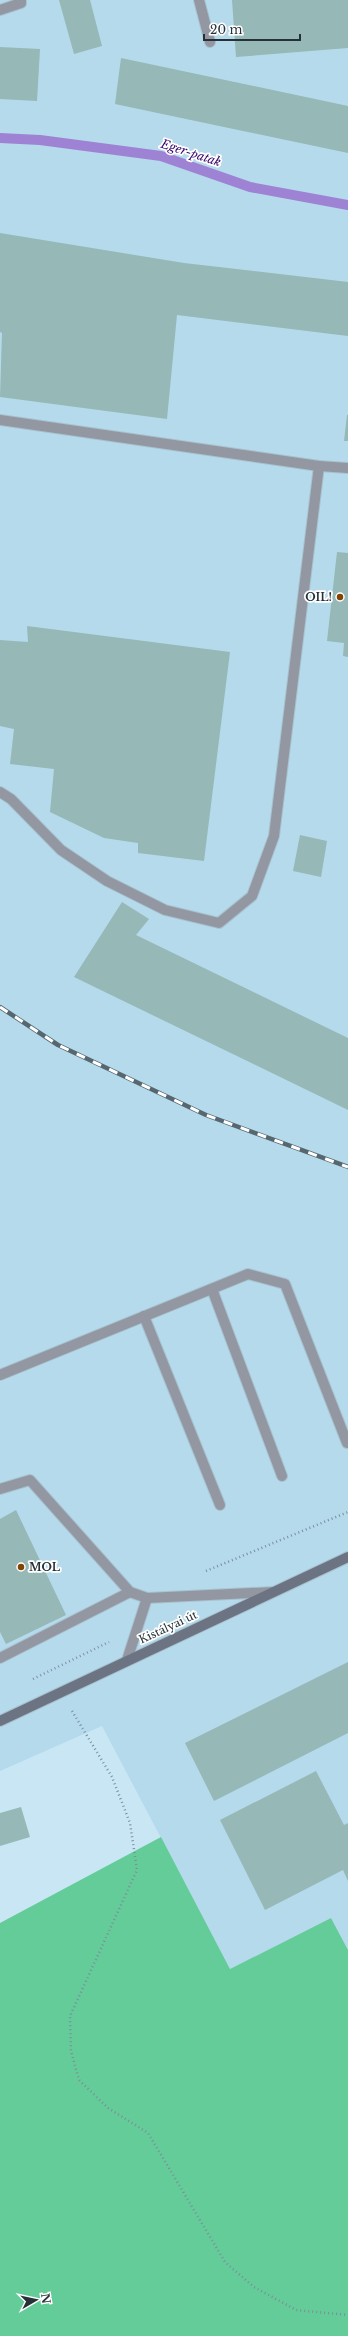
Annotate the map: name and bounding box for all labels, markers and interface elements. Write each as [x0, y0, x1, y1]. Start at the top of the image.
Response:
scale bar [204, 16, 300, 42]
text: 20 m [210, 22, 242, 37]
water label: Eger-patak [158, 135, 223, 169]
place label: OIL! [305, 590, 332, 604]
marker: OIL! [335, 592, 345, 602]
place label: MOL [29, 1560, 61, 1574]
marker: MOL [16, 1562, 26, 1572]
street label: Kistályai út [137, 1607, 200, 1647]
north arrow [16, 2280, 56, 2320]
text: N [38, 2292, 54, 2305]

